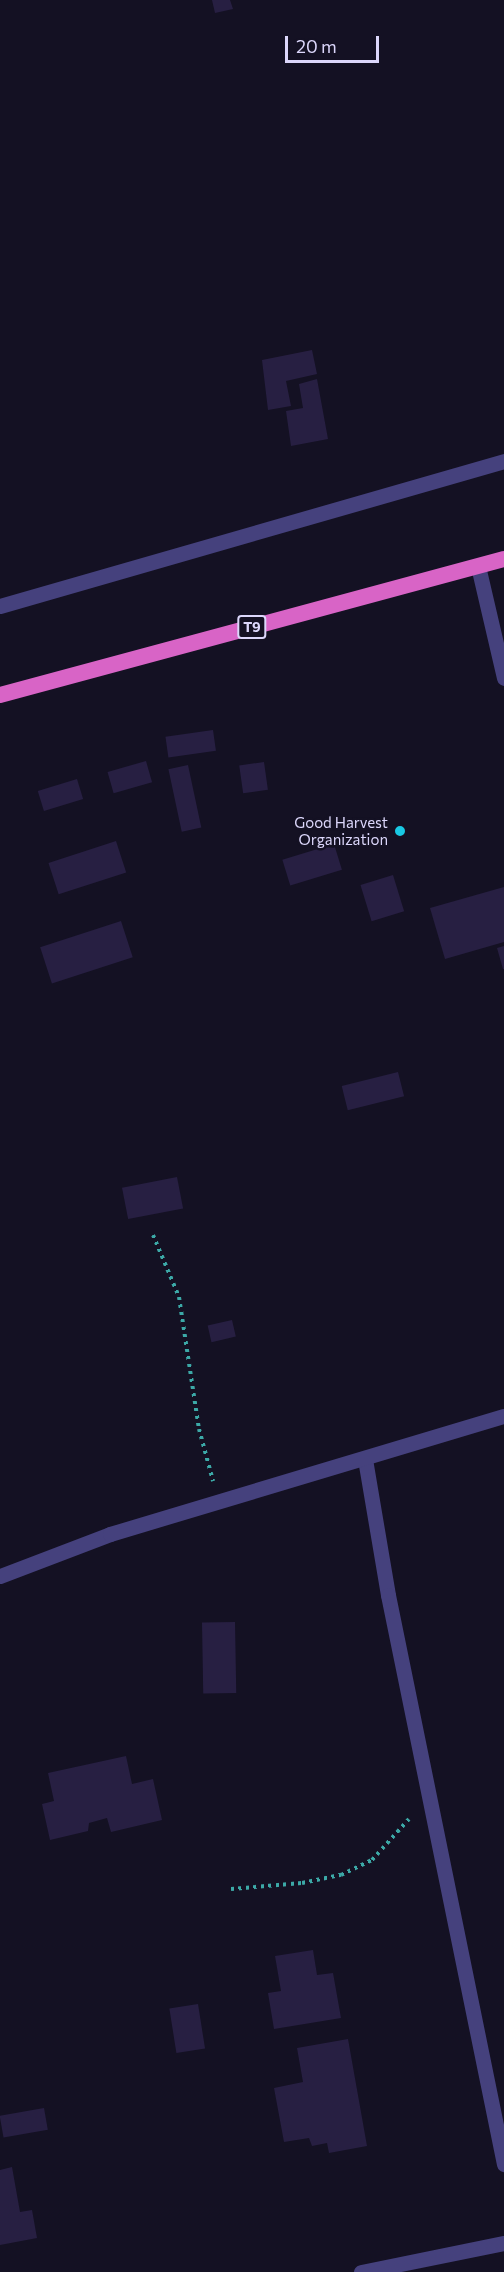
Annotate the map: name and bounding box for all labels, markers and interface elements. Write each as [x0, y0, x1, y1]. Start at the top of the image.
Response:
scale bar [288, 24, 382, 62]
text: 20 m [296, 35, 337, 57]
road number: T9 [237, 616, 267, 638]
place label: Good Harvest Organization [294, 813, 388, 848]
marker: Good Harvest Organization [393, 824, 407, 838]

